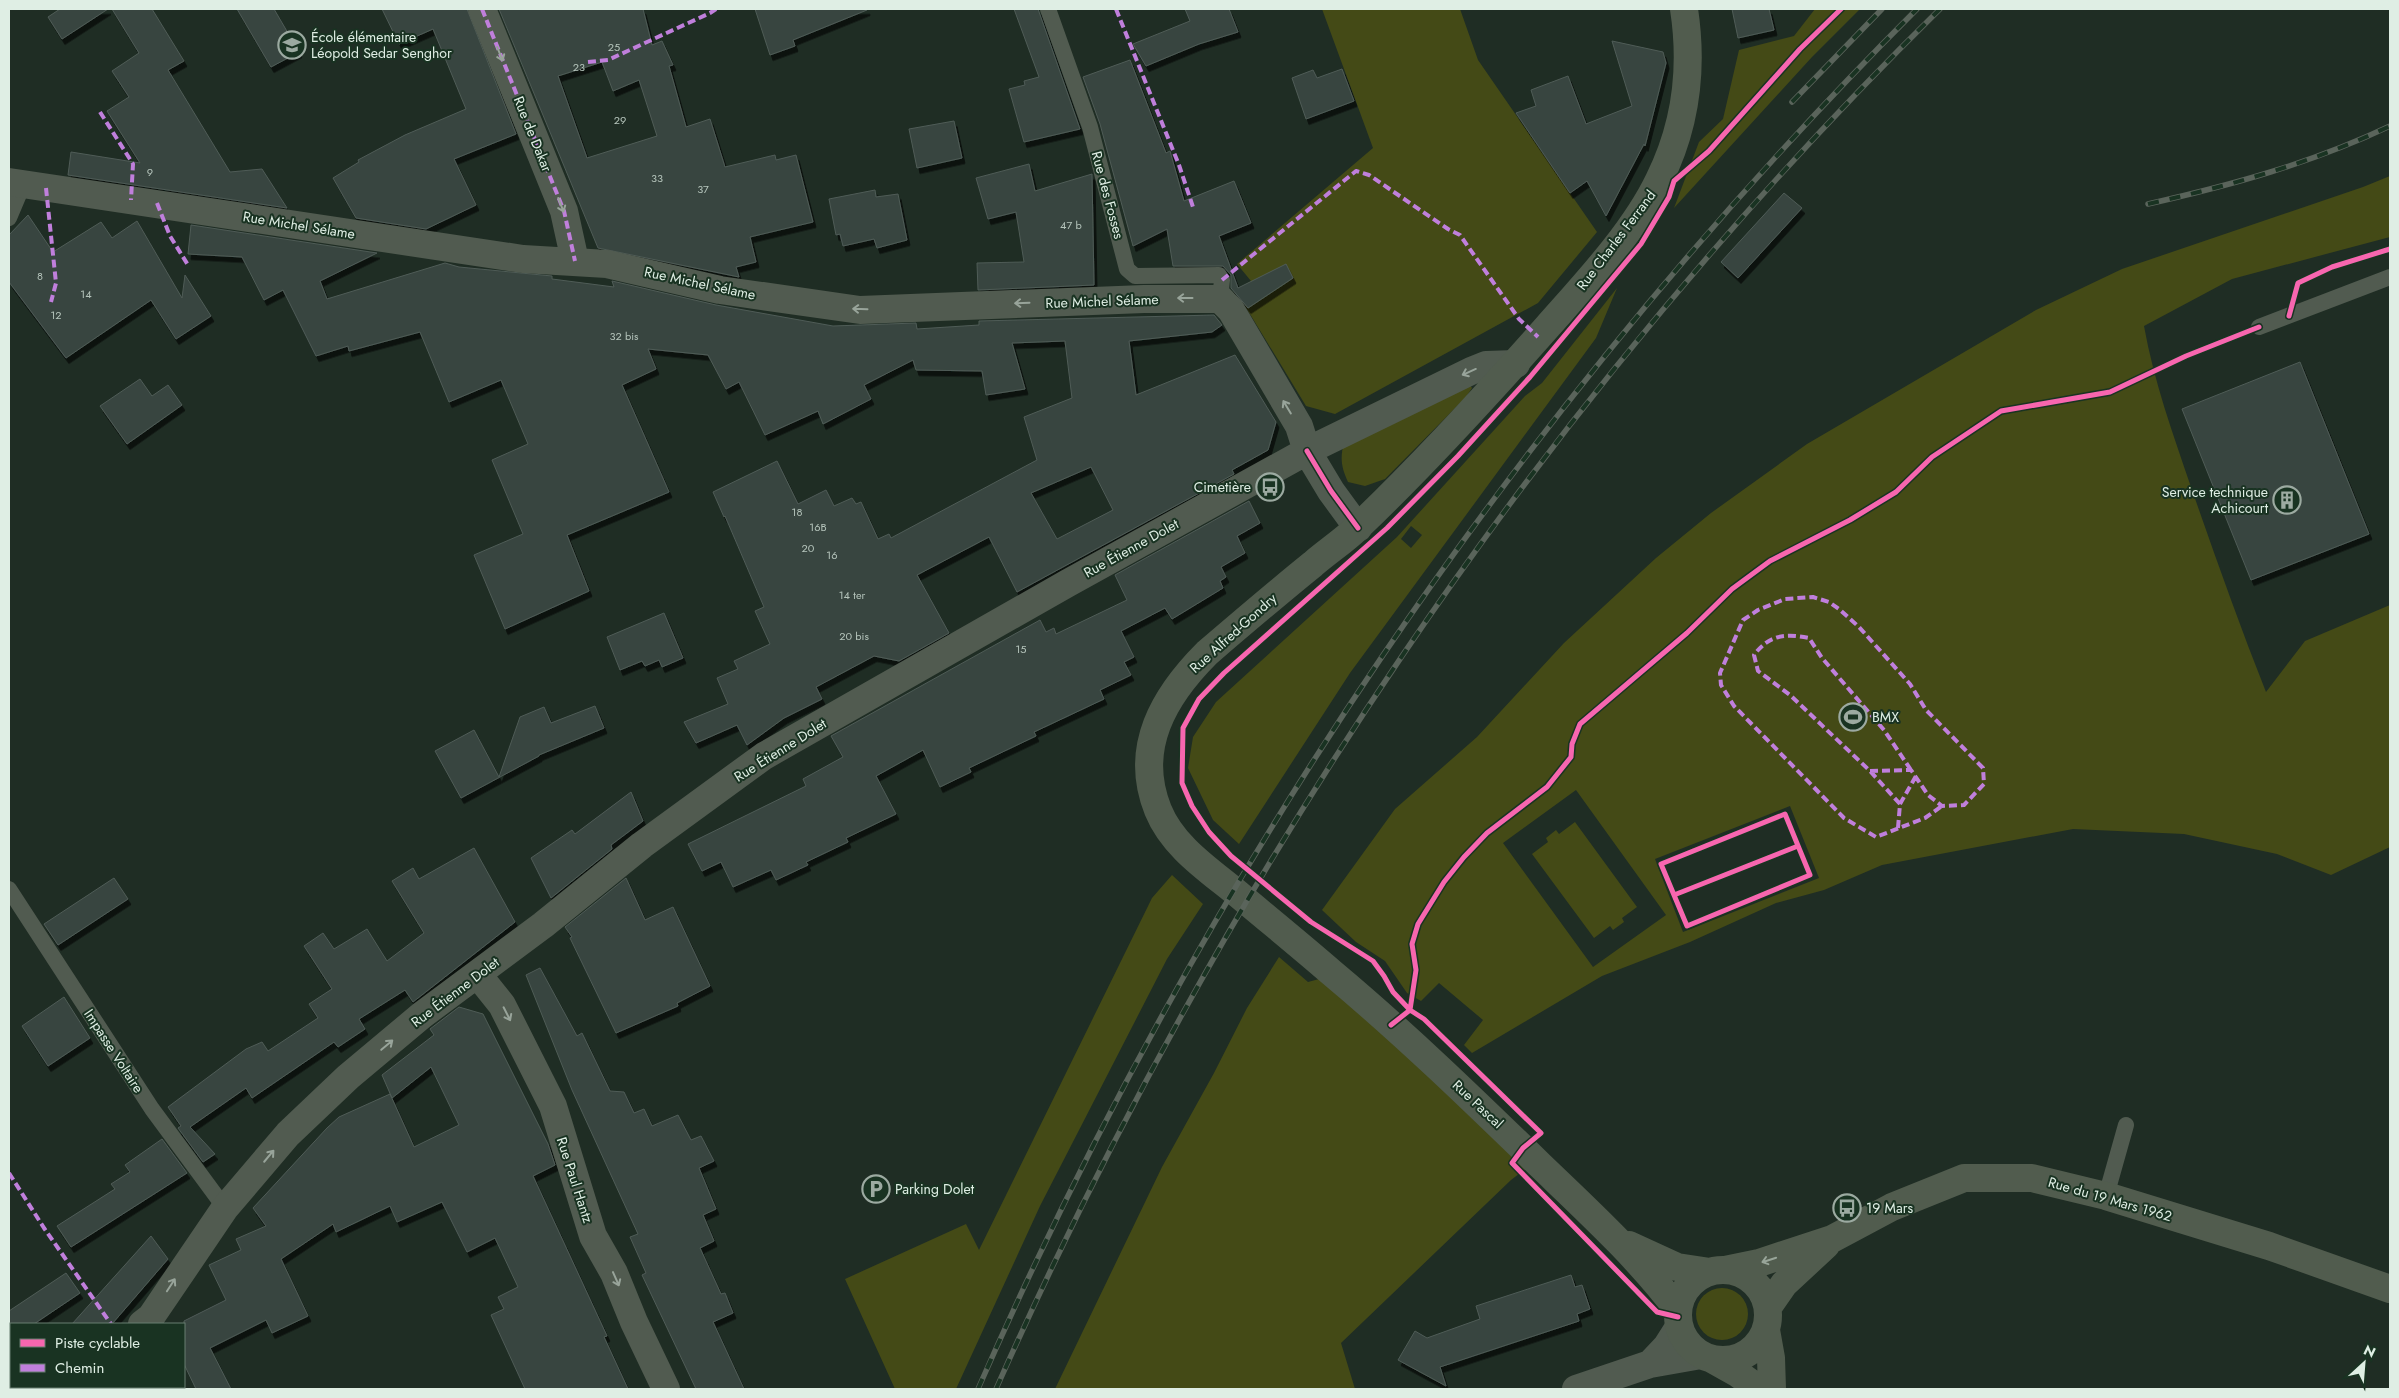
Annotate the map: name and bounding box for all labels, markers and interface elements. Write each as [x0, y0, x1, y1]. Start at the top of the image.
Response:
place label: École élémentaire Léopold Sedar Senghor [311, 27, 452, 63]
school or university icon: École élémentaire Léopold Sedar Senghor [277, 30, 307, 60]
house number: 25 [608, 39, 620, 55]
one-way arrow [496, 46, 506, 61]
house number: 23 [573, 59, 585, 75]
street label: Rue de Dakar [509, 93, 557, 175]
house number: 29 [614, 112, 626, 128]
street label: Rue des Fosses [1087, 149, 1129, 241]
house number: 9 [147, 164, 153, 180]
house number: 33 [651, 170, 663, 186]
house number: 37 [697, 181, 709, 197]
street label: Rue Charles Ferrand [1572, 186, 1660, 294]
one-way arrow [557, 196, 566, 212]
street label: Rue Michel Sélame [242, 206, 356, 244]
house number: 47 b [1060, 217, 1082, 233]
street label: Rue Michel Sélame [643, 261, 757, 305]
house number: 8 [37, 268, 43, 284]
house number: 14 [80, 286, 92, 302]
street label: Rue Michel Sélame [1045, 289, 1159, 313]
one-way arrow [1177, 293, 1194, 303]
one-way arrow [1015, 299, 1031, 308]
one-way arrow [852, 305, 868, 314]
house number: 12 [50, 307, 62, 323]
house number: 32 bis [609, 328, 639, 344]
one-way arrow [1462, 368, 1477, 378]
one-way arrow [1282, 400, 1292, 414]
bus stop icon: Cimetière [1255, 472, 1285, 502]
place label: Cimetière [1194, 477, 1251, 497]
place label: Service technique Achicourt [2162, 482, 2269, 518]
building icon: Service technique Achicourt [2272, 485, 2302, 515]
house number: 18 [792, 504, 802, 520]
street label: Rue Étienne Dolet [1080, 513, 1183, 582]
house number: 16B [809, 519, 827, 535]
house number: 20 [802, 540, 815, 556]
house number: 16 [826, 547, 838, 563]
house number: 14 ter [839, 587, 866, 603]
street label: Rue Alfred-Gondry [1185, 588, 1282, 678]
house number: 20 bis [839, 628, 869, 644]
house number: 15 [1015, 641, 1027, 657]
sports icon: BMX [1838, 702, 1868, 732]
place label: BMX [1872, 707, 1899, 727]
street label: Rue Étienne Dolet [730, 713, 831, 786]
street label: Rue Étienne Dolet [407, 952, 504, 1032]
street label: Impasse Voltaire [79, 1005, 149, 1097]
one-way arrow [503, 1006, 512, 1021]
one-way arrow [381, 1039, 394, 1050]
street label: Rue Pascal [1448, 1075, 1508, 1133]
street label: Rue Paul Hantz [552, 1134, 598, 1226]
one-way arrow [264, 1150, 275, 1163]
street label: Rue du 19 Mars 1962 [2046, 1172, 2174, 1226]
parking icon: Parking Dolet [861, 1174, 891, 1204]
place label: Parking Dolet [895, 1179, 975, 1199]
bus stop icon: 19 Mars [1832, 1193, 1862, 1223]
place label: 19 Mars [1866, 1198, 1913, 1218]
one-way arrow [1762, 1255, 1778, 1265]
one-way arrow [612, 1271, 622, 1286]
one-way arrow [166, 1279, 176, 1293]
legend [10, 1323, 185, 1388]
text: Piste cyclable [55, 1332, 140, 1354]
north arrow [2339, 1338, 2389, 1388]
text: N [2360, 1340, 2379, 1363]
text: Chemin [55, 1357, 104, 1379]

